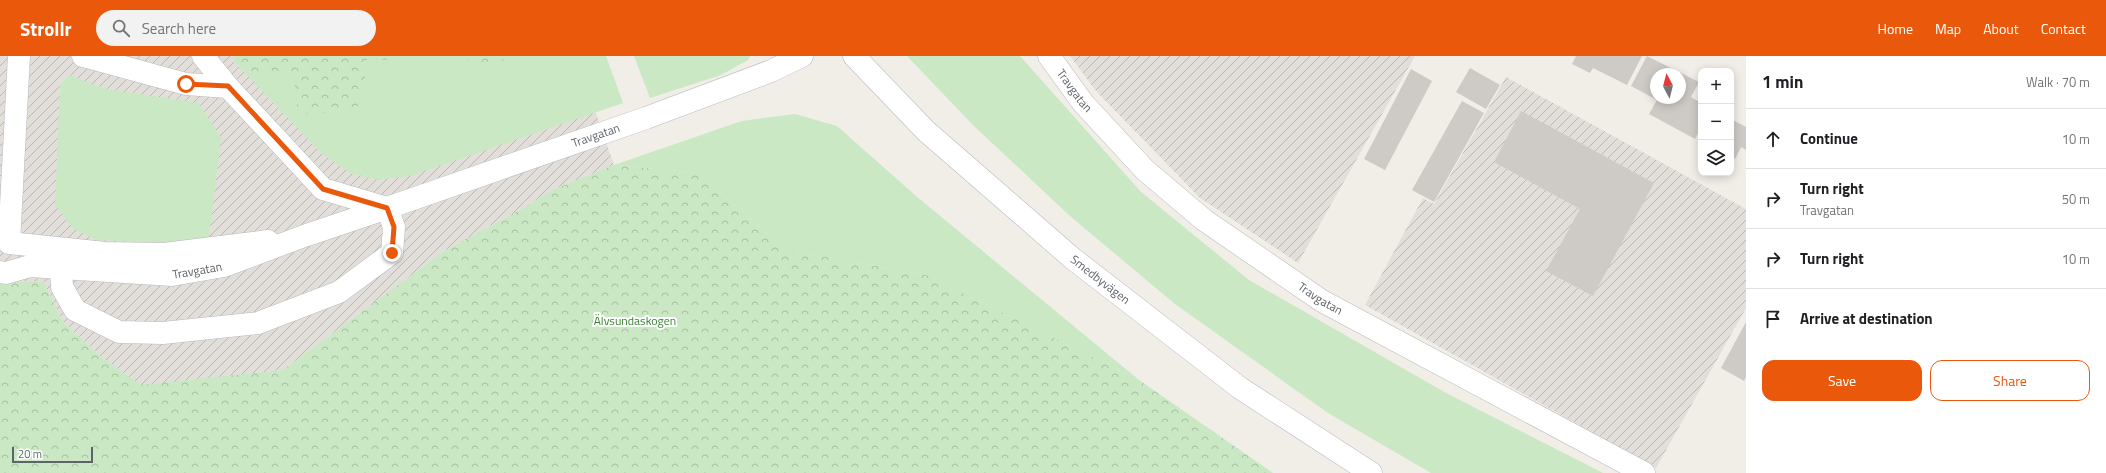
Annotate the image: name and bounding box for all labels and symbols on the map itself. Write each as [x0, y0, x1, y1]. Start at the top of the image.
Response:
street label: Travgatan [1052, 65, 1097, 116]
north arrow [1650, 68, 1686, 104]
route start [177, 75, 195, 93]
street label: Travgatan [569, 118, 622, 152]
route end [383, 244, 401, 262]
street label: Smedbyvägen [1066, 250, 1134, 309]
street label: Travgatan [171, 257, 223, 284]
street label: Travgatan [1294, 277, 1346, 319]
park label: Älvsundaskogen [594, 311, 676, 330]
scale bar [12, 445, 93, 464]

